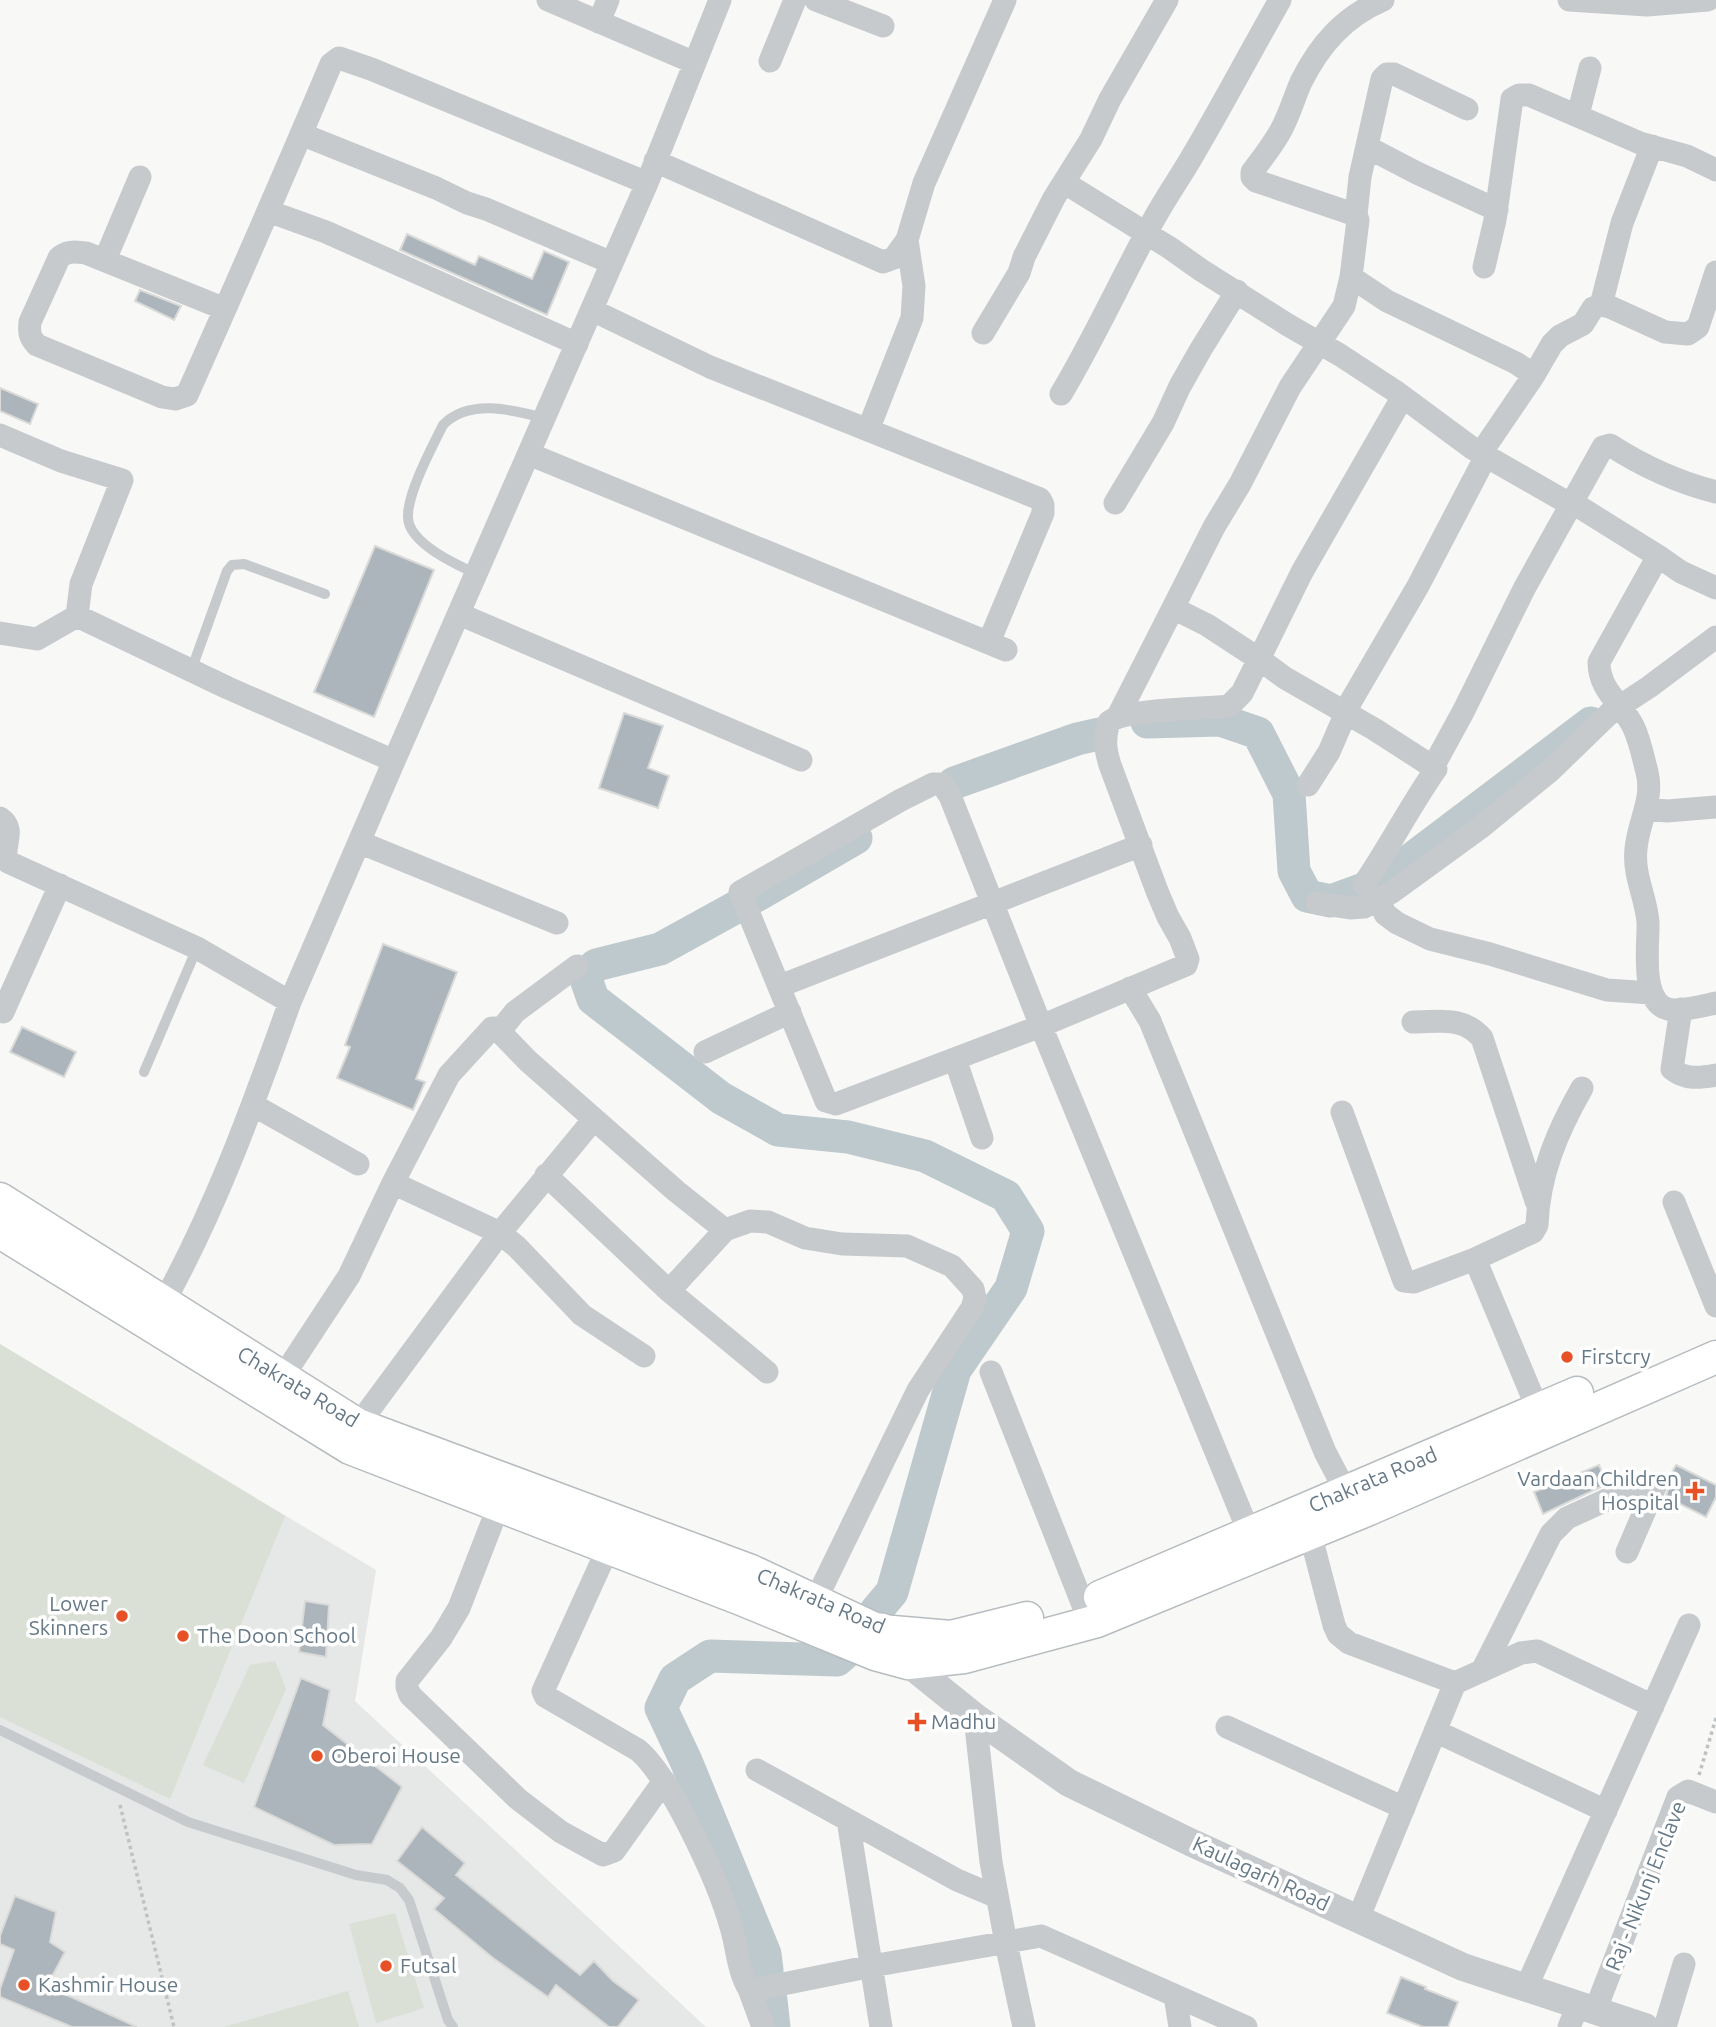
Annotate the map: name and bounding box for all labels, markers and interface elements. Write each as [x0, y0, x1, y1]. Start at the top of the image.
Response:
street label: Chakrata Road [234, 1341, 364, 1432]
place label: Firstcry [1581, 1344, 1651, 1368]
marker: Firstcry [1559, 1349, 1575, 1365]
street label: Chakrata Road [1305, 1441, 1440, 1517]
place label: Vardaan Children Hospital [1517, 1466, 1679, 1514]
marker: Vardaan Children Hospital [1685, 1481, 1705, 1501]
street label: Chakrata Road [754, 1562, 889, 1638]
place label: Lower Skinners [29, 1591, 108, 1639]
marker: Lower Skinners [114, 1608, 130, 1624]
place label: The Doon School [197, 1623, 356, 1647]
marker: The Doon School [175, 1628, 191, 1644]
place label: Madhu [931, 1709, 996, 1733]
marker: Madhu [909, 1714, 925, 1730]
place label: Oberoi House [331, 1743, 461, 1767]
marker: Oberoi House [309, 1748, 325, 1764]
street label: Raj - Nikunj Enclave [1600, 1797, 1690, 1974]
street label: Kaulagarh Road [1189, 1831, 1334, 1915]
place label: Futsal [400, 1953, 456, 1977]
marker: Futsal [378, 1958, 394, 1974]
place label: Kashmir House [38, 1972, 178, 1996]
marker: Kashmir House [16, 1977, 32, 1993]

